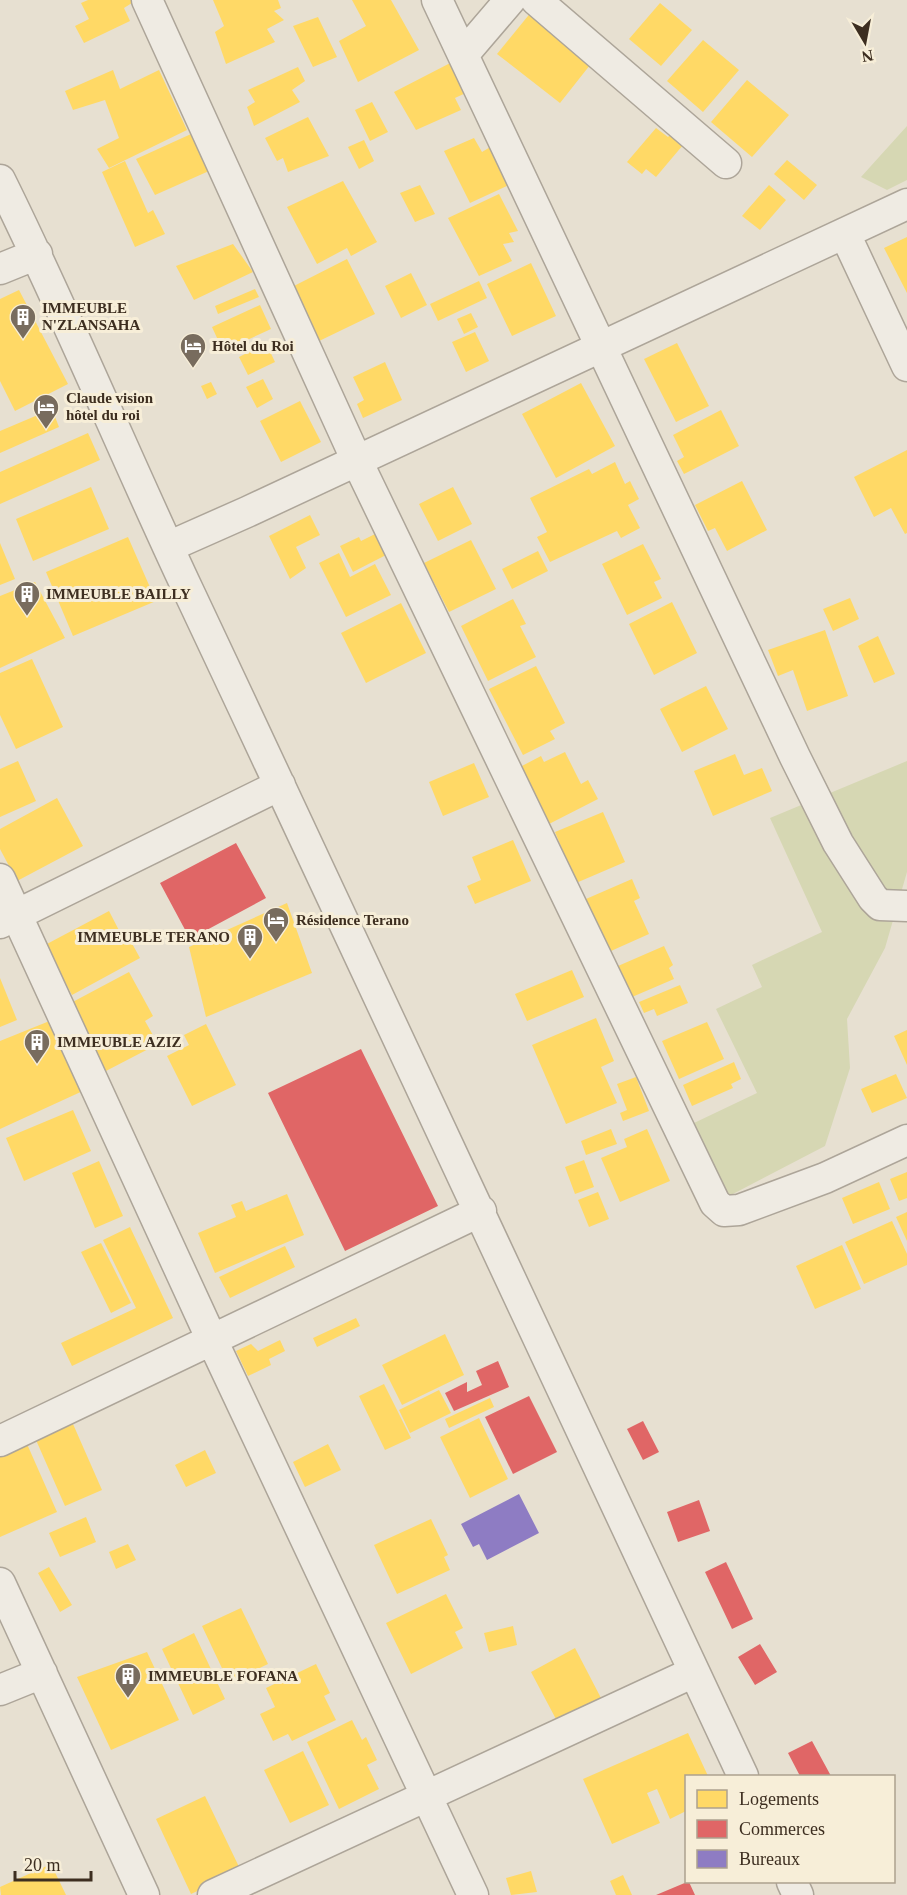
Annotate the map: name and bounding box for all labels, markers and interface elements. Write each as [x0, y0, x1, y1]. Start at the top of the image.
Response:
north arrow [835, 12, 895, 72]
text: N [860, 47, 875, 66]
place label: IMMEUBLE N'ZLANSAHA [42, 300, 141, 333]
building icon: IMMEUBLE N'ZLANSAHA [8, 302, 38, 340]
hotel icon: Hôtel du Roi [178, 331, 208, 369]
place label: Hôtel du Roi [212, 338, 294, 354]
place label: Claude vision hôtel du roi [66, 390, 154, 423]
hotel icon: Claude vision hôtel du roi [31, 392, 61, 430]
building icon: IMMEUBLE BAILLY [12, 579, 42, 617]
place label: IMMEUBLE BAILLY [46, 586, 191, 602]
hotel icon: Résidence Terano [261, 905, 291, 943]
place label: Résidence Terano [296, 912, 409, 928]
building icon: IMMEUBLE TERANO [235, 922, 265, 960]
place label: IMMEUBLE TERANO [77, 929, 230, 945]
building icon: IMMEUBLE AZIZ [22, 1027, 52, 1065]
place label: IMMEUBLE AZIZ [57, 1034, 182, 1050]
building icon: IMMEUBLE FOFANA [113, 1661, 143, 1699]
place label: IMMEUBLE FOFANA [148, 1668, 298, 1684]
legend [685, 1775, 895, 1883]
text: Logements [739, 1789, 819, 1809]
text: Commerces [739, 1819, 825, 1839]
scale bar [15, 1844, 92, 1882]
text: Bureaux [739, 1849, 800, 1869]
text: 20 m [24, 1855, 61, 1875]

